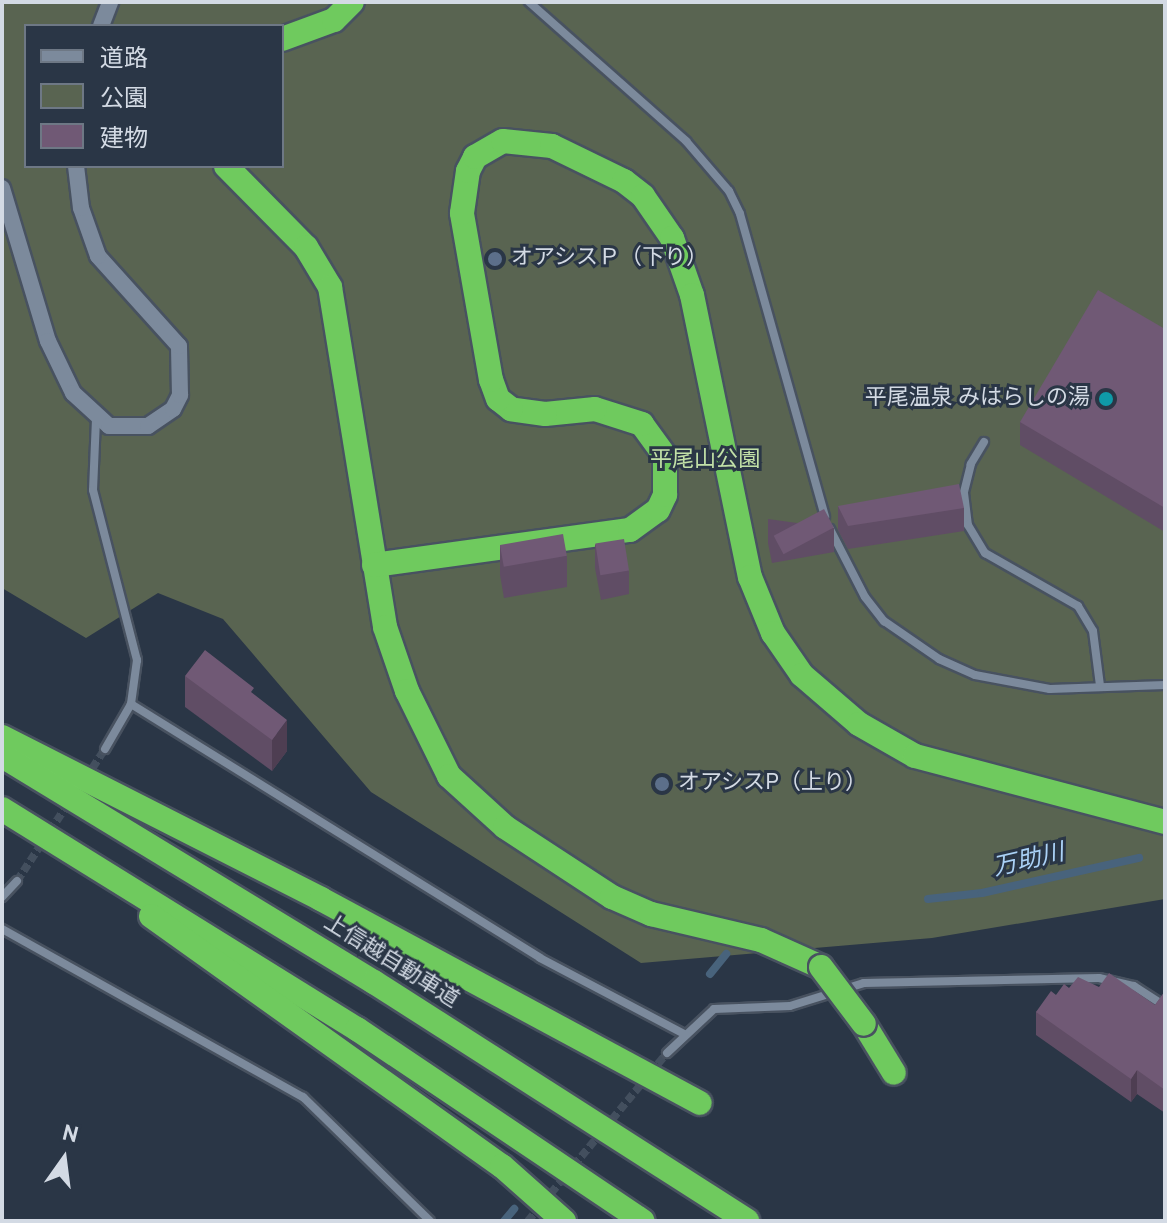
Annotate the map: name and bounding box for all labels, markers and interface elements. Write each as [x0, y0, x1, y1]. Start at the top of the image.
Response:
legend [24, 24, 284, 168]
text: 道路 [100, 45, 148, 75]
text: 公園 [100, 85, 148, 115]
text: 建物 [100, 125, 148, 155]
place label: オアシスＰ（下り） [511, 246, 709, 272]
marker: オアシスＰ（下り） [486, 250, 504, 268]
place label: 平尾温泉 みはらしの湯 [865, 386, 1090, 412]
marker: 平尾温泉 みはらしの湯 [1097, 390, 1115, 408]
park label: 平尾山公園 [650, 448, 760, 474]
place label: オアシスP（上り） [678, 771, 868, 797]
marker: オアシスP（上り） [653, 775, 671, 793]
water label: 万助川 [991, 840, 1067, 884]
street label: 上信越自動車道 [319, 910, 463, 1014]
north arrow [24, 1119, 104, 1199]
text: N [59, 1120, 81, 1150]

